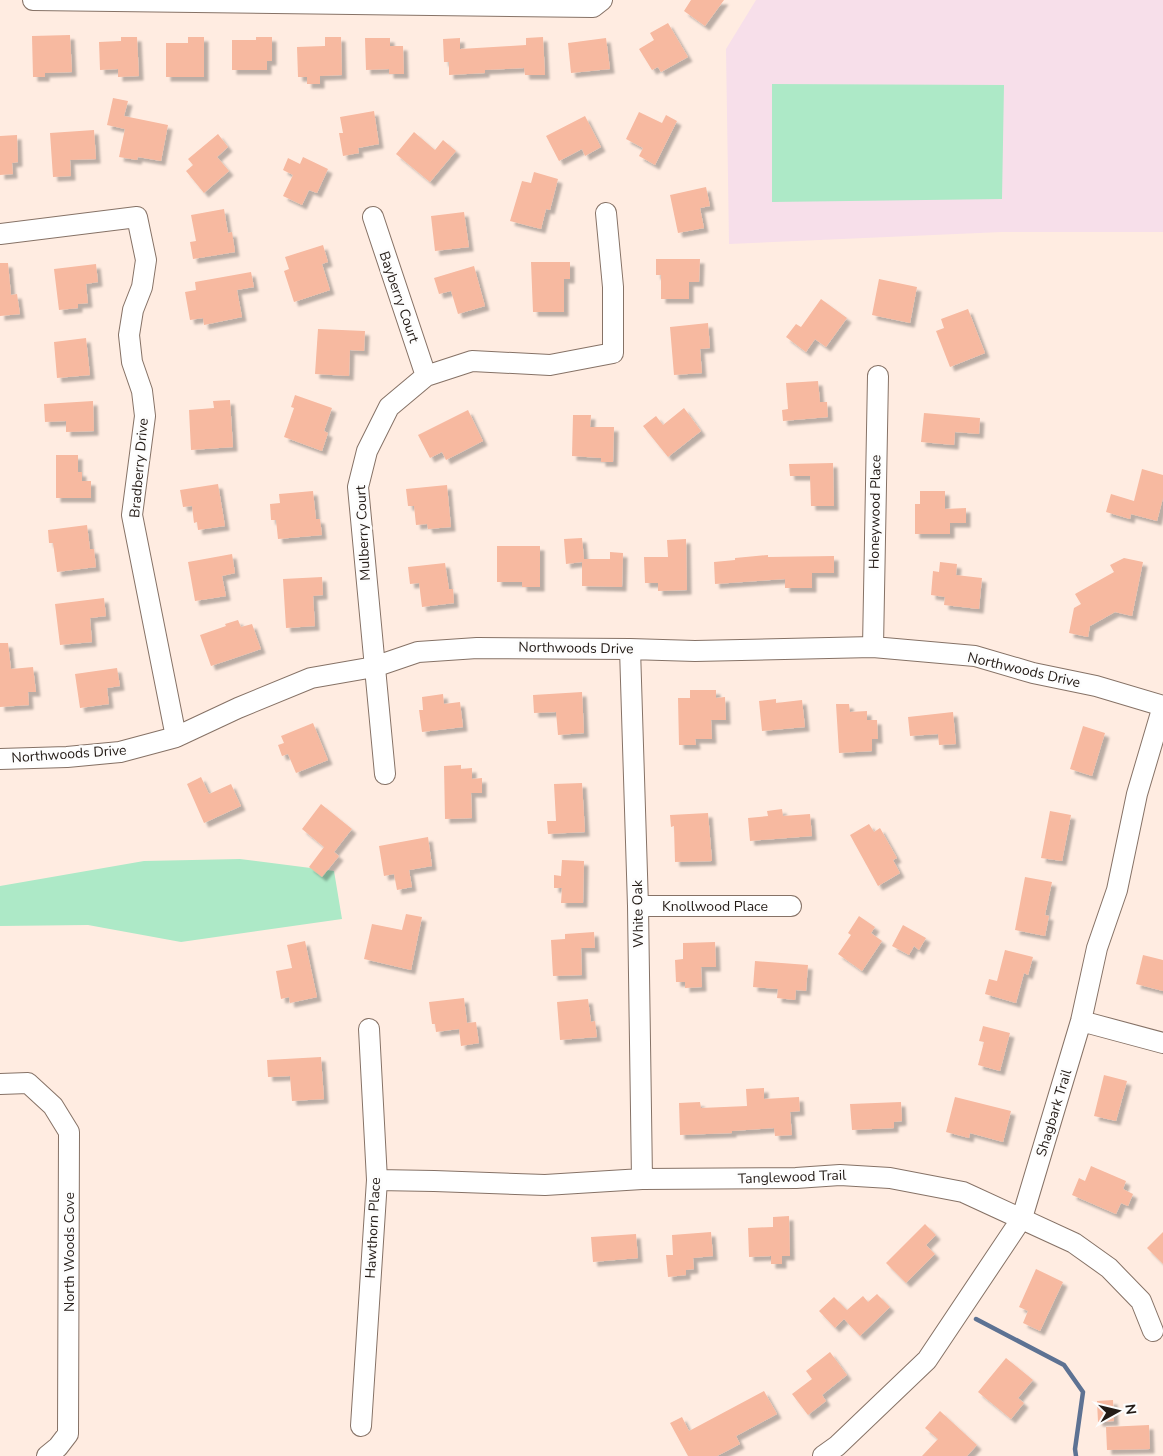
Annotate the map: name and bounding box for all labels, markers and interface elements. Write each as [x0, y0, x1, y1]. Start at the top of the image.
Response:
street label: Bayberry Court [374, 249, 424, 345]
street label: Bradberry Drive [125, 417, 153, 519]
street label: Honeywood Place [865, 455, 885, 569]
street label: Mulberry Court [351, 485, 375, 581]
street label: Northwoods Drive [518, 637, 634, 659]
street label: Northwoods Drive [966, 648, 1082, 692]
street label: Northwoods Drive [11, 741, 127, 767]
street label: White Oak [628, 879, 648, 948]
street label: Knollwood Place [662, 897, 768, 916]
street label: Shagbark Trail [1032, 1066, 1077, 1159]
street label: Tanglewood Trail [737, 1166, 847, 1188]
street label: Hawthorn Place [361, 1177, 385, 1279]
street label: North Woods Cove [60, 1192, 79, 1312]
north arrow [1093, 1386, 1143, 1436]
text: N [1120, 1403, 1141, 1416]

